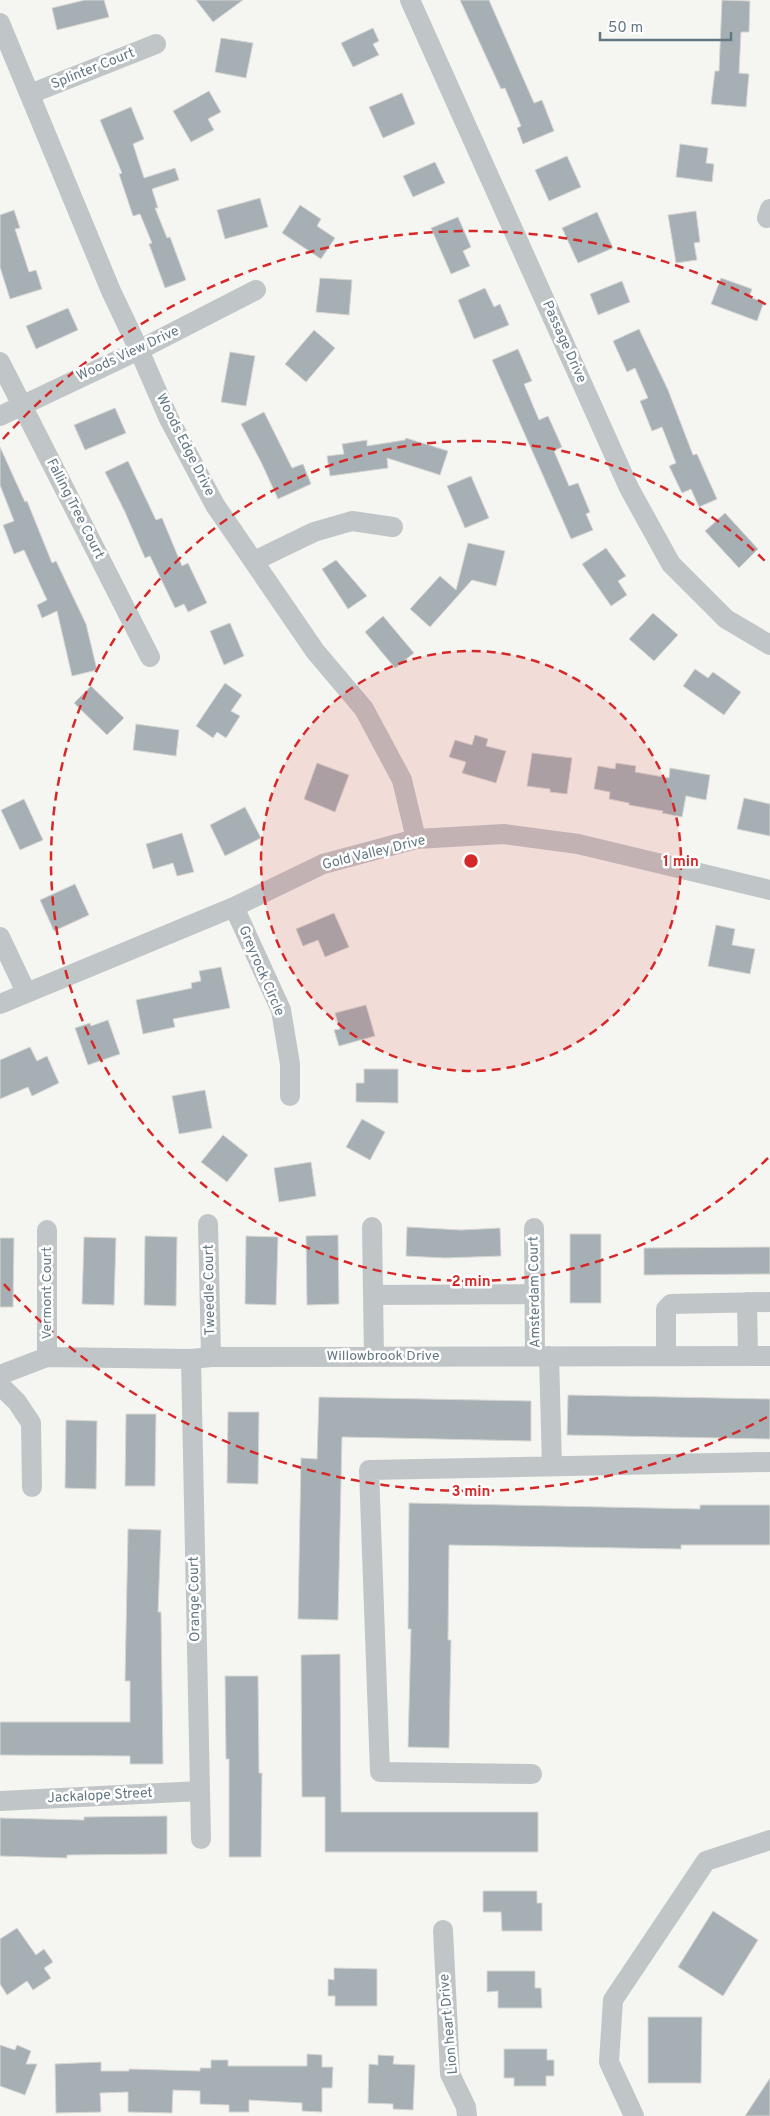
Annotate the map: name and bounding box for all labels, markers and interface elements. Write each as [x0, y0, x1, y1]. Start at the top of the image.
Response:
scale bar [600, 10, 731, 42]
text: 50 m [608, 19, 643, 38]
street label: Splinter Court [49, 45, 137, 93]
street label: Passage Drive [538, 298, 590, 386]
street label: Woods View Drive [74, 323, 182, 385]
street label: Woods Edge Drive [152, 391, 218, 499]
street label: Falling Tree Court [42, 456, 108, 562]
street label: Gold Valley Drive [321, 832, 427, 874]
centre of rings [462, 852, 480, 870]
text: 1 min [663, 853, 699, 872]
street label: Greyrock Circle [234, 923, 288, 1019]
street label: Amsterdam Court [526, 1236, 544, 1348]
street label: Tweedle Court [201, 1244, 219, 1336]
street label: Vermont Court [39, 1247, 56, 1339]
text: 2 min [451, 1273, 491, 1292]
street label: Willowbrook Drive [327, 1348, 439, 1365]
text: 3 min [451, 1483, 491, 1502]
street label: Orange Court [186, 1556, 204, 1642]
street label: Jackalope Street [47, 1785, 153, 1807]
street label: Lion heart Drive [436, 1973, 462, 2075]

